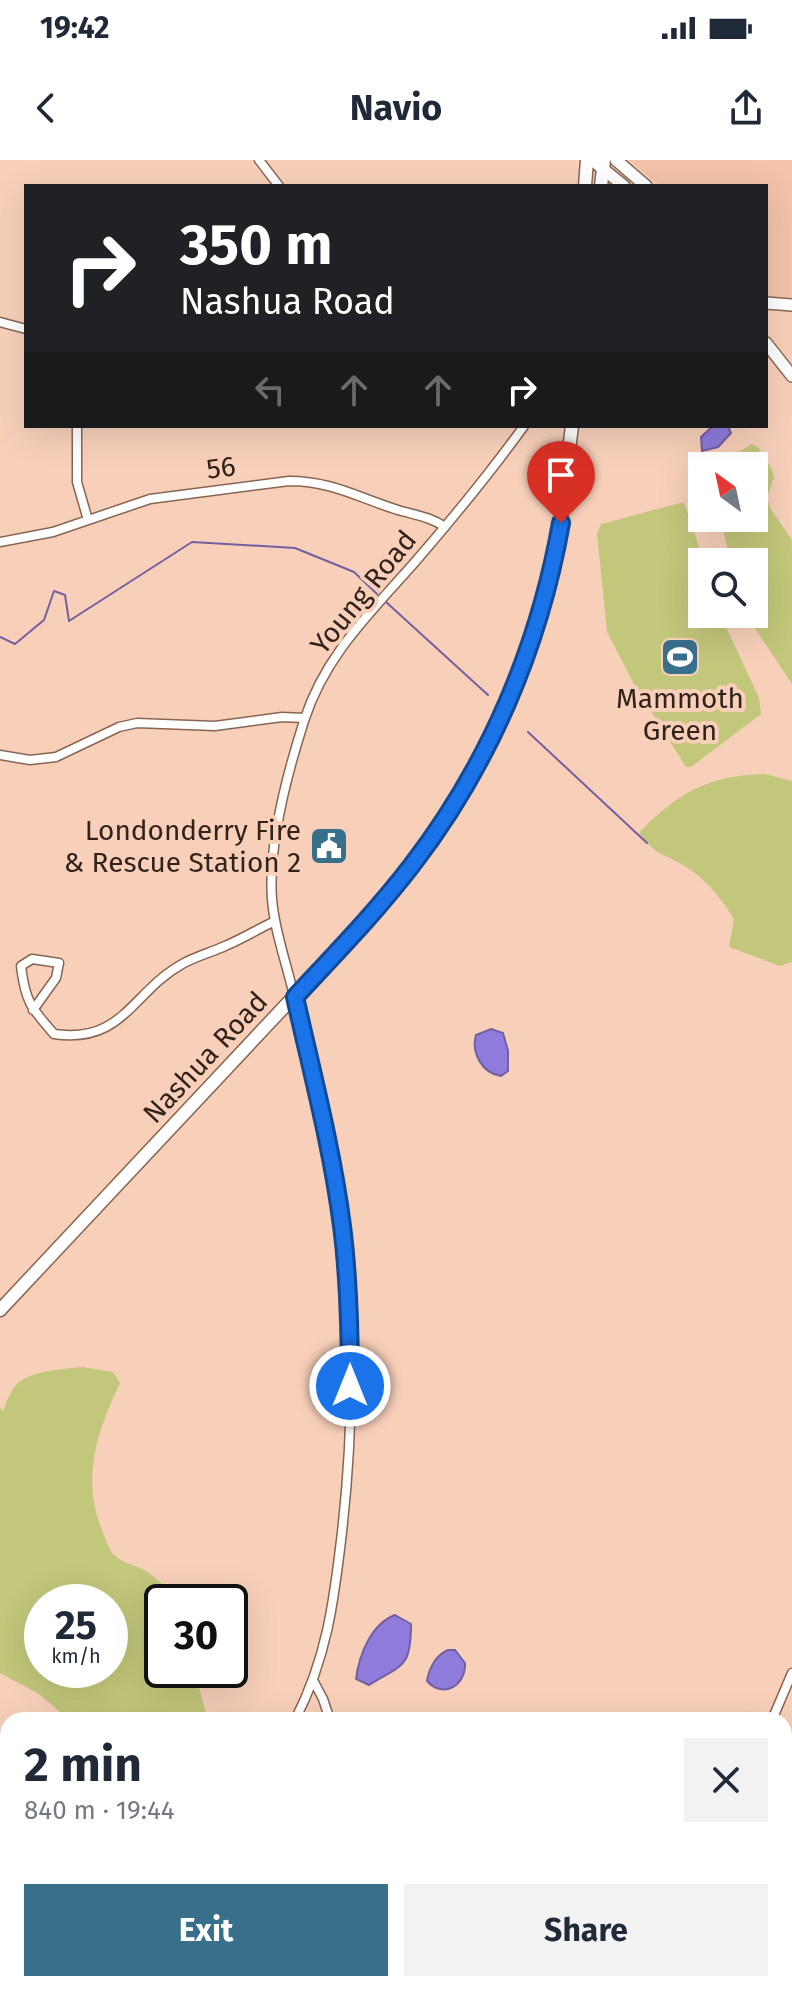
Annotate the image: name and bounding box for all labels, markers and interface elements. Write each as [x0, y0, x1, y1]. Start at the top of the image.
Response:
text: 19:42 [40, 10, 110, 46]
icon: back [24, 86, 68, 130]
text: Navio [350, 86, 442, 130]
icon: share [724, 86, 768, 130]
text: 350 m [180, 212, 333, 279]
icon: right [48, 216, 152, 320]
text: Nashua Road [180, 280, 395, 324]
icon: left [248, 368, 292, 412]
icon: ahead [332, 368, 376, 412]
icon: ahead [416, 368, 460, 412]
icon: right [500, 368, 544, 412]
pin [527, 441, 595, 523]
street label: 56 [205, 449, 237, 486]
north arrow [688, 452, 768, 532]
map controls [688, 452, 768, 628]
icon: arrive [539, 453, 583, 497]
street label: Young Road [304, 524, 423, 661]
button: search [688, 548, 768, 628]
sports icon: Mammoth Green [659, 636, 701, 678]
place label: Mammoth Green [616, 682, 744, 747]
place label: Londonderry Fire & Rescue Station 2 [64, 814, 301, 879]
public building icon: Londonderry Fire & Rescue Station 2 [308, 825, 350, 867]
street label: Nashua Road [136, 985, 274, 1130]
position arrow [308, 1344, 392, 1428]
speed limit sign: 30 [144, 1584, 248, 1688]
text: 25 [55, 1602, 97, 1650]
text: km/h [51, 1644, 101, 1668]
text: 2 min [24, 1736, 142, 1794]
button: close [684, 1738, 768, 1822]
text: 840 m · 19:44 [24, 1795, 175, 1826]
button: Exit [24, 1884, 388, 1976]
button: Share [404, 1884, 768, 1976]

